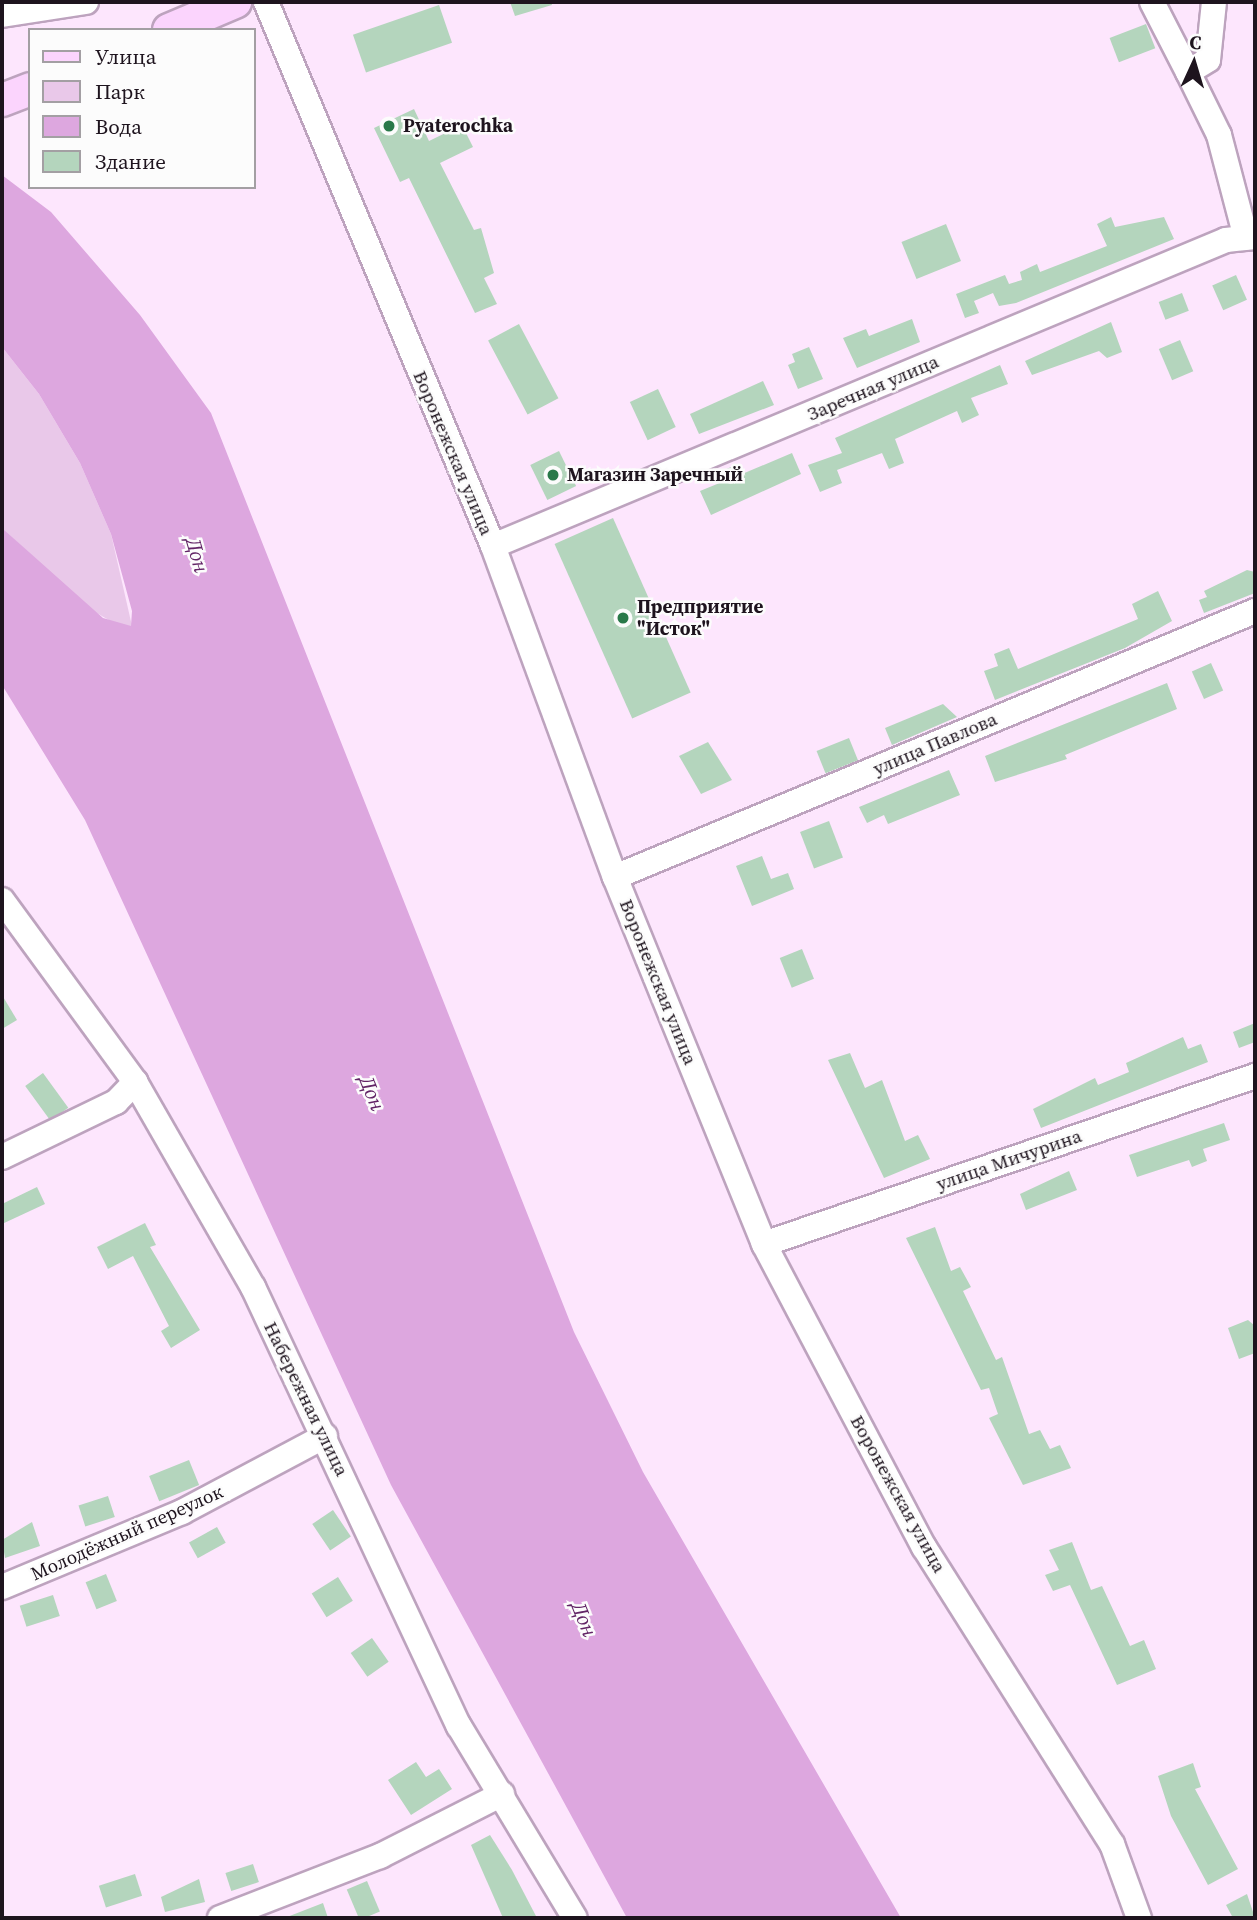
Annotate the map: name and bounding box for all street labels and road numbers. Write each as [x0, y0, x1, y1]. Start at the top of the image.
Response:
street label: Заречная улица [804, 350, 942, 426]
street label: Воронежская улица [408, 367, 498, 539]
street label: улица Павлова [870, 708, 1000, 780]
street label: Воронежская улица [614, 896, 702, 1068]
street label: улица Мичурина [933, 1124, 1085, 1196]
street label: Набережная улица [259, 1318, 353, 1480]
street label: Воронежская улица [845, 1411, 951, 1577]
street label: Молодёжный переулок [27, 1480, 227, 1586]

